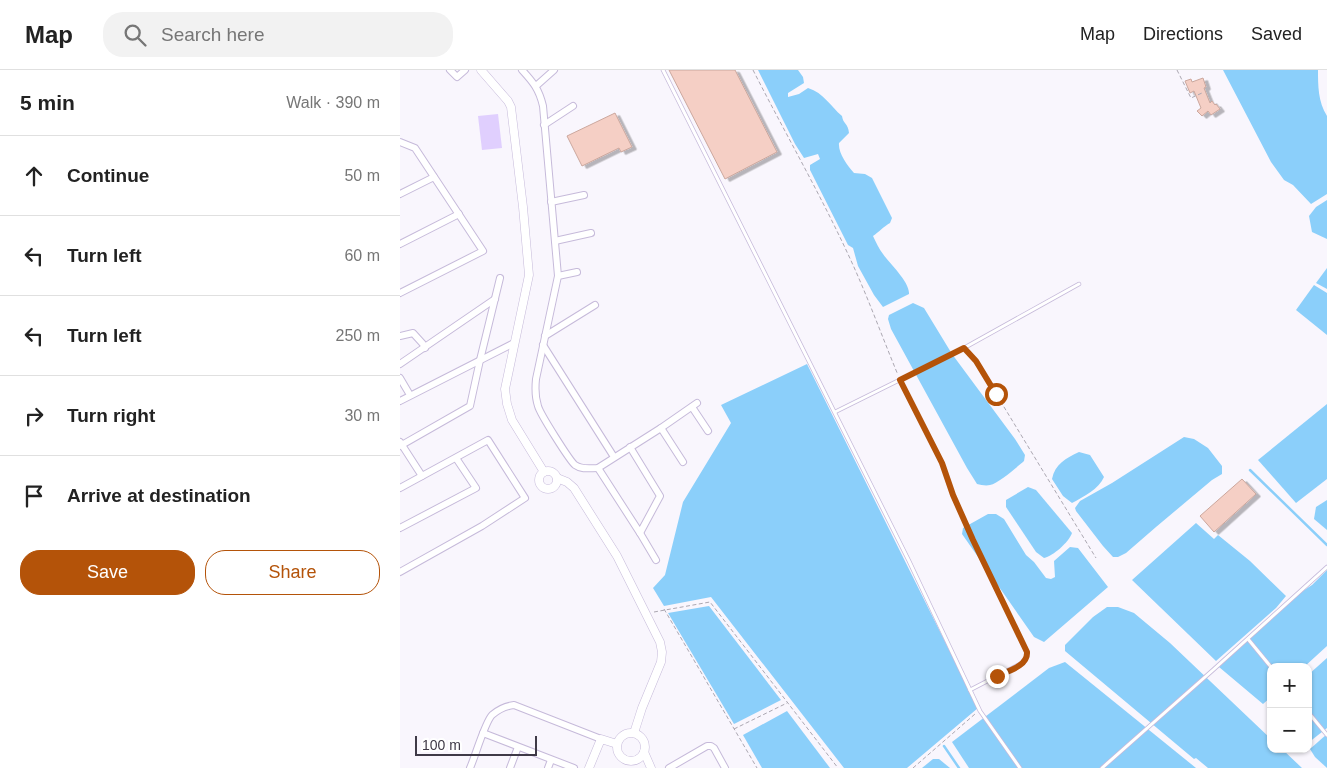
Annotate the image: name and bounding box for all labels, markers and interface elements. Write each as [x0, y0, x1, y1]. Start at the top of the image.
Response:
search box [103, 12, 453, 57]
text: Map [25, 21, 73, 48]
icon: search [121, 21, 149, 49]
text: Search here [161, 24, 265, 45]
text: Map [1080, 24, 1115, 44]
text: Directions [1143, 24, 1223, 44]
text: Saved [1251, 24, 1302, 44]
text: 5 min [20, 91, 75, 114]
text: Walk · 390 m [286, 94, 380, 111]
icon: ahead [20, 162, 48, 190]
text: Continue [67, 165, 149, 186]
text: 50 m [344, 167, 380, 184]
icon: left [20, 242, 48, 270]
text: Turn left [67, 245, 142, 266]
text: 60 m [344, 247, 380, 264]
icon: left [20, 322, 48, 350]
text: Turn left [67, 325, 142, 346]
text: 250 m [336, 327, 380, 344]
route start [985, 383, 1008, 406]
icon: right [20, 402, 48, 430]
text: Turn right [67, 405, 155, 426]
text: 30 m [344, 407, 380, 424]
icon: arrive [20, 482, 48, 510]
text: Arrive at destination [67, 485, 251, 506]
button: Save [20, 550, 195, 595]
button: Share [205, 550, 380, 595]
map controls [1267, 663, 1312, 753]
button: + [1267, 663, 1312, 708]
route end [986, 665, 1009, 688]
button: − [1267, 708, 1312, 753]
scale bar [415, 733, 538, 756]
text: 100 m [422, 737, 461, 753]

